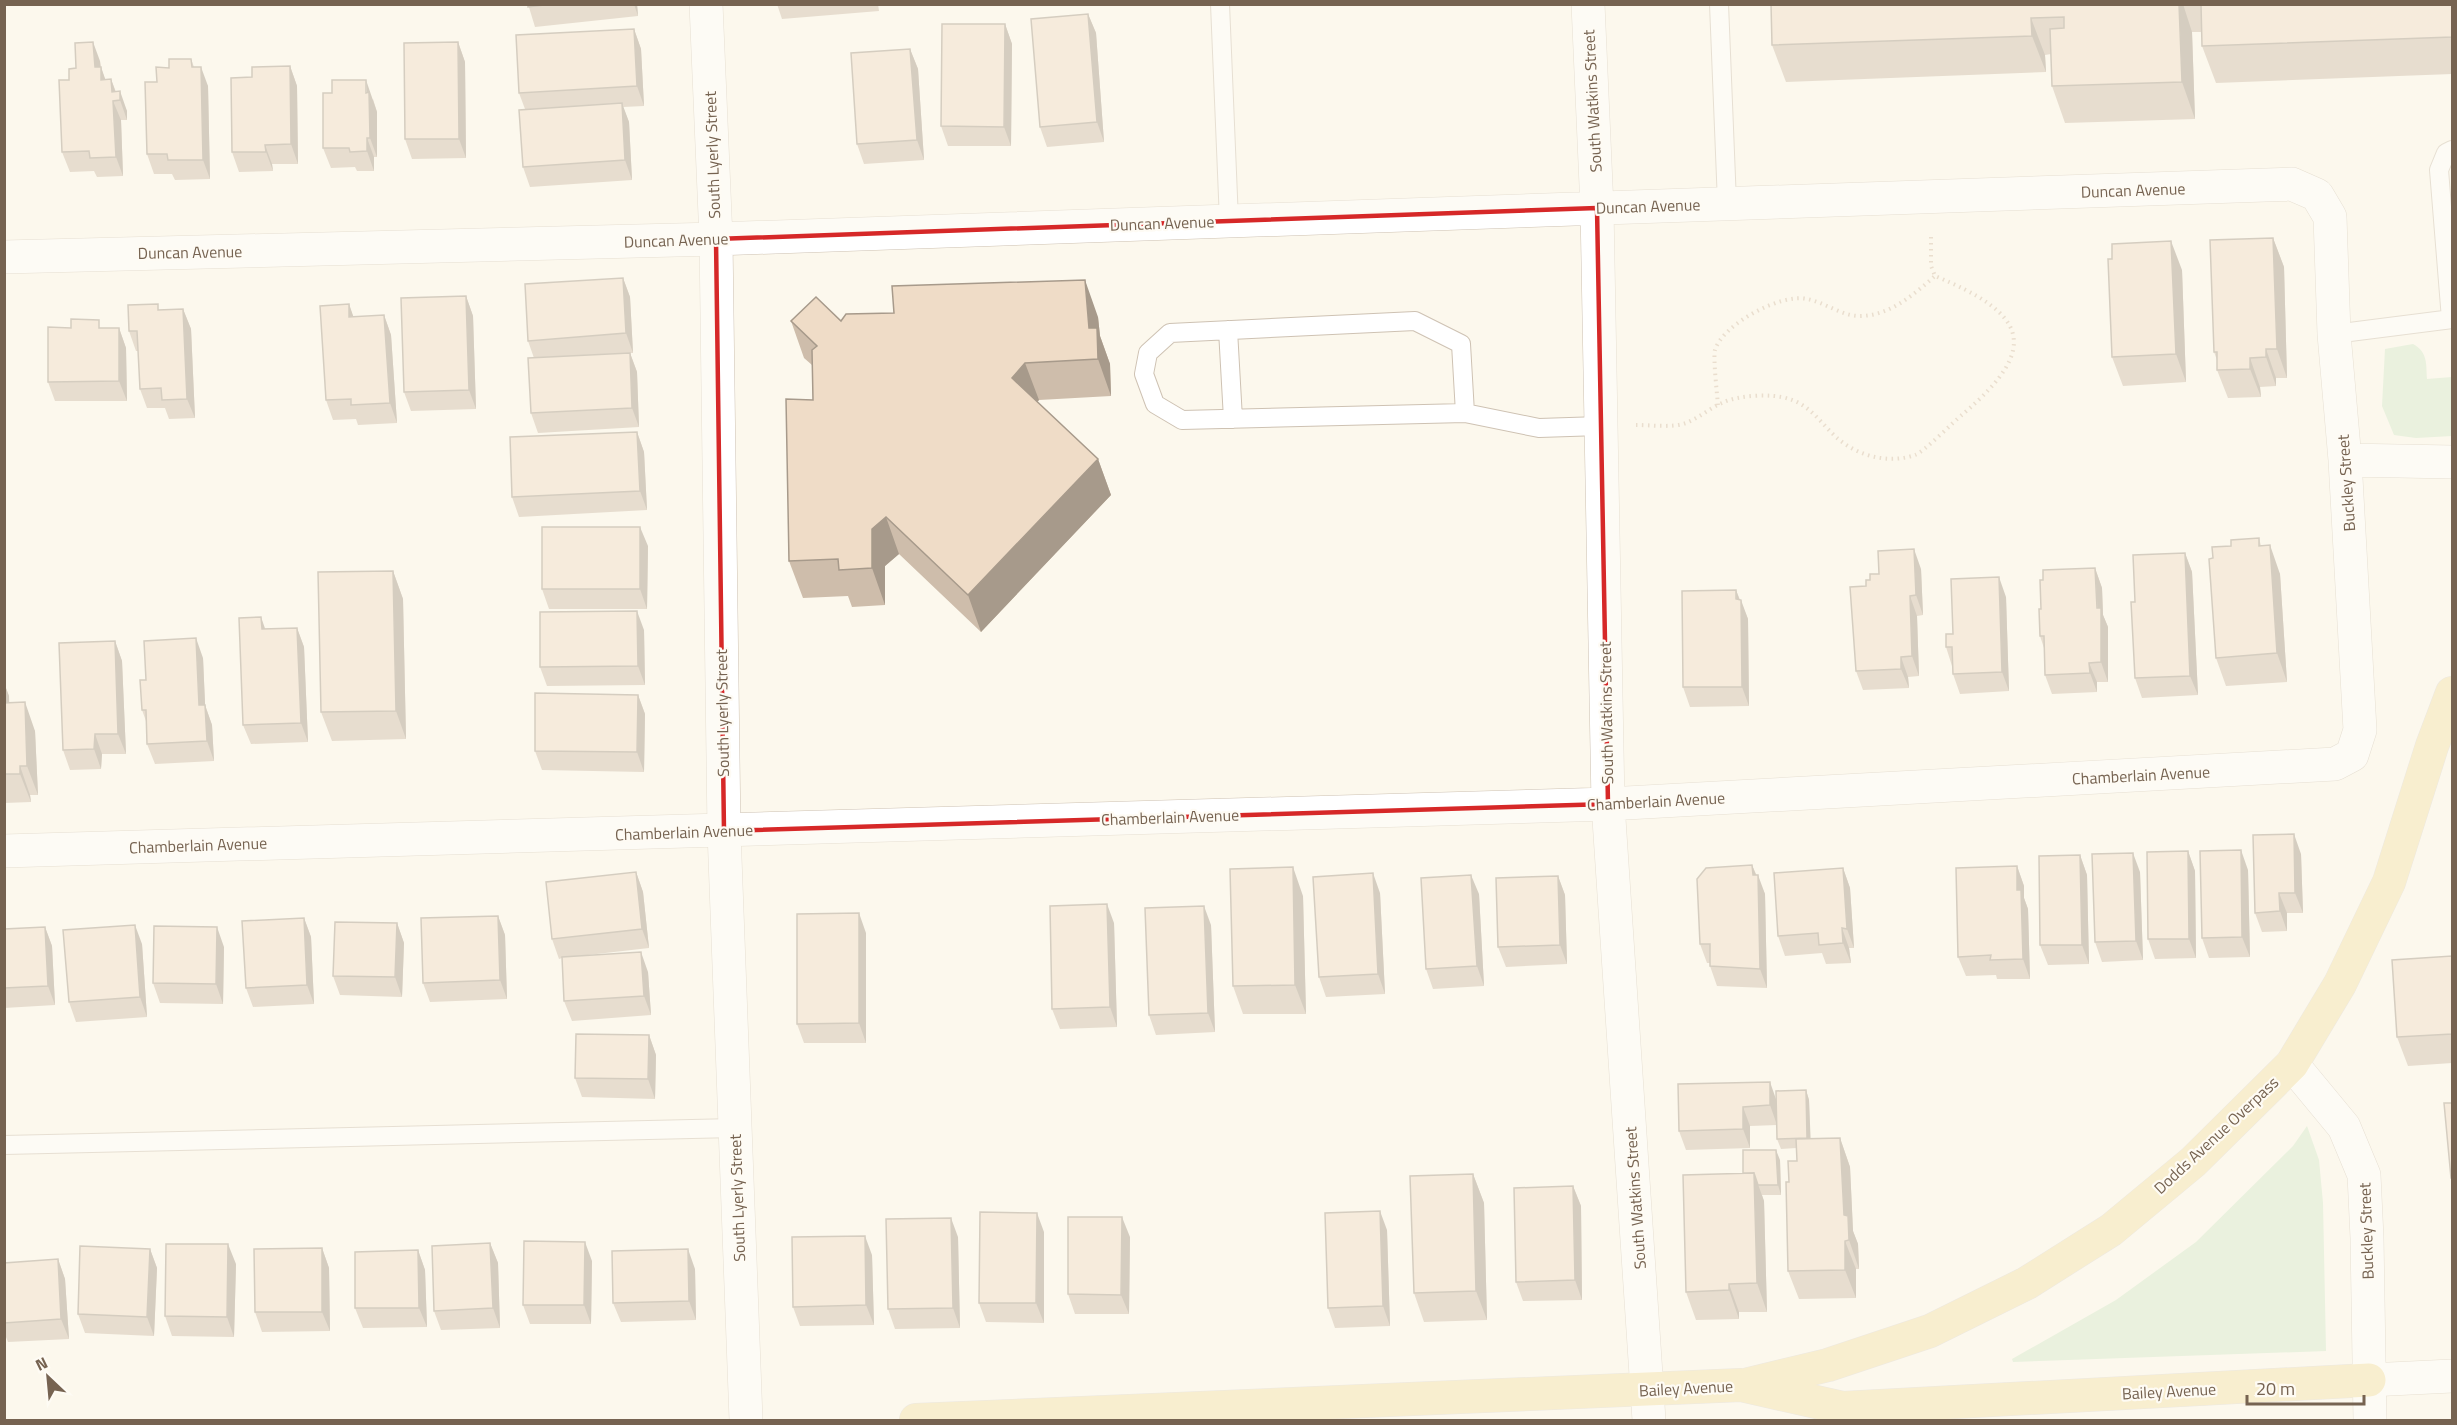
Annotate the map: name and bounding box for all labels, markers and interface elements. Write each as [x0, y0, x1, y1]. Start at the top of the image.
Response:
street label: South Watkins Street [1576, 29, 1608, 173]
street label: South Lyerly Street [698, 90, 726, 219]
street label: Duncan Avenue [2080, 176, 2186, 204]
street label: Duncan Avenue [1595, 192, 1701, 220]
street label: Duncan Avenue [1109, 209, 1215, 237]
street label: Duncan Avenue [623, 226, 729, 254]
street label: Duncan Avenue [138, 239, 242, 265]
street label: Buckley Street [2331, 433, 2361, 532]
street label: South Watkins Street [1593, 641, 1619, 785]
street label: South Lyerly Street [709, 649, 735, 777]
street label: Chamberlain Avenue [2071, 759, 2211, 791]
street label: Chamberlain Avenue [1586, 785, 1726, 817]
street label: Chamberlain Avenue [1101, 803, 1239, 831]
street label: Chamberlain Avenue [615, 818, 753, 846]
street label: Chamberlain Avenue [129, 831, 267, 859]
street label: Dodds Avenue Overpass [2148, 1071, 2284, 1199]
street label: South Watkins Street [1618, 1126, 1652, 1270]
street label: South Lyerly Street [723, 1133, 751, 1262]
street label: Buckley Street [2352, 1182, 2380, 1280]
north arrow [18, 1347, 78, 1407]
text: N [31, 1350, 52, 1377]
scale bar [2247, 1368, 2364, 1406]
street label: Bailey Avenue [1638, 1374, 1734, 1402]
text: 20 m [2256, 1375, 2295, 1402]
street label: Bailey Avenue [2121, 1377, 2217, 1405]

